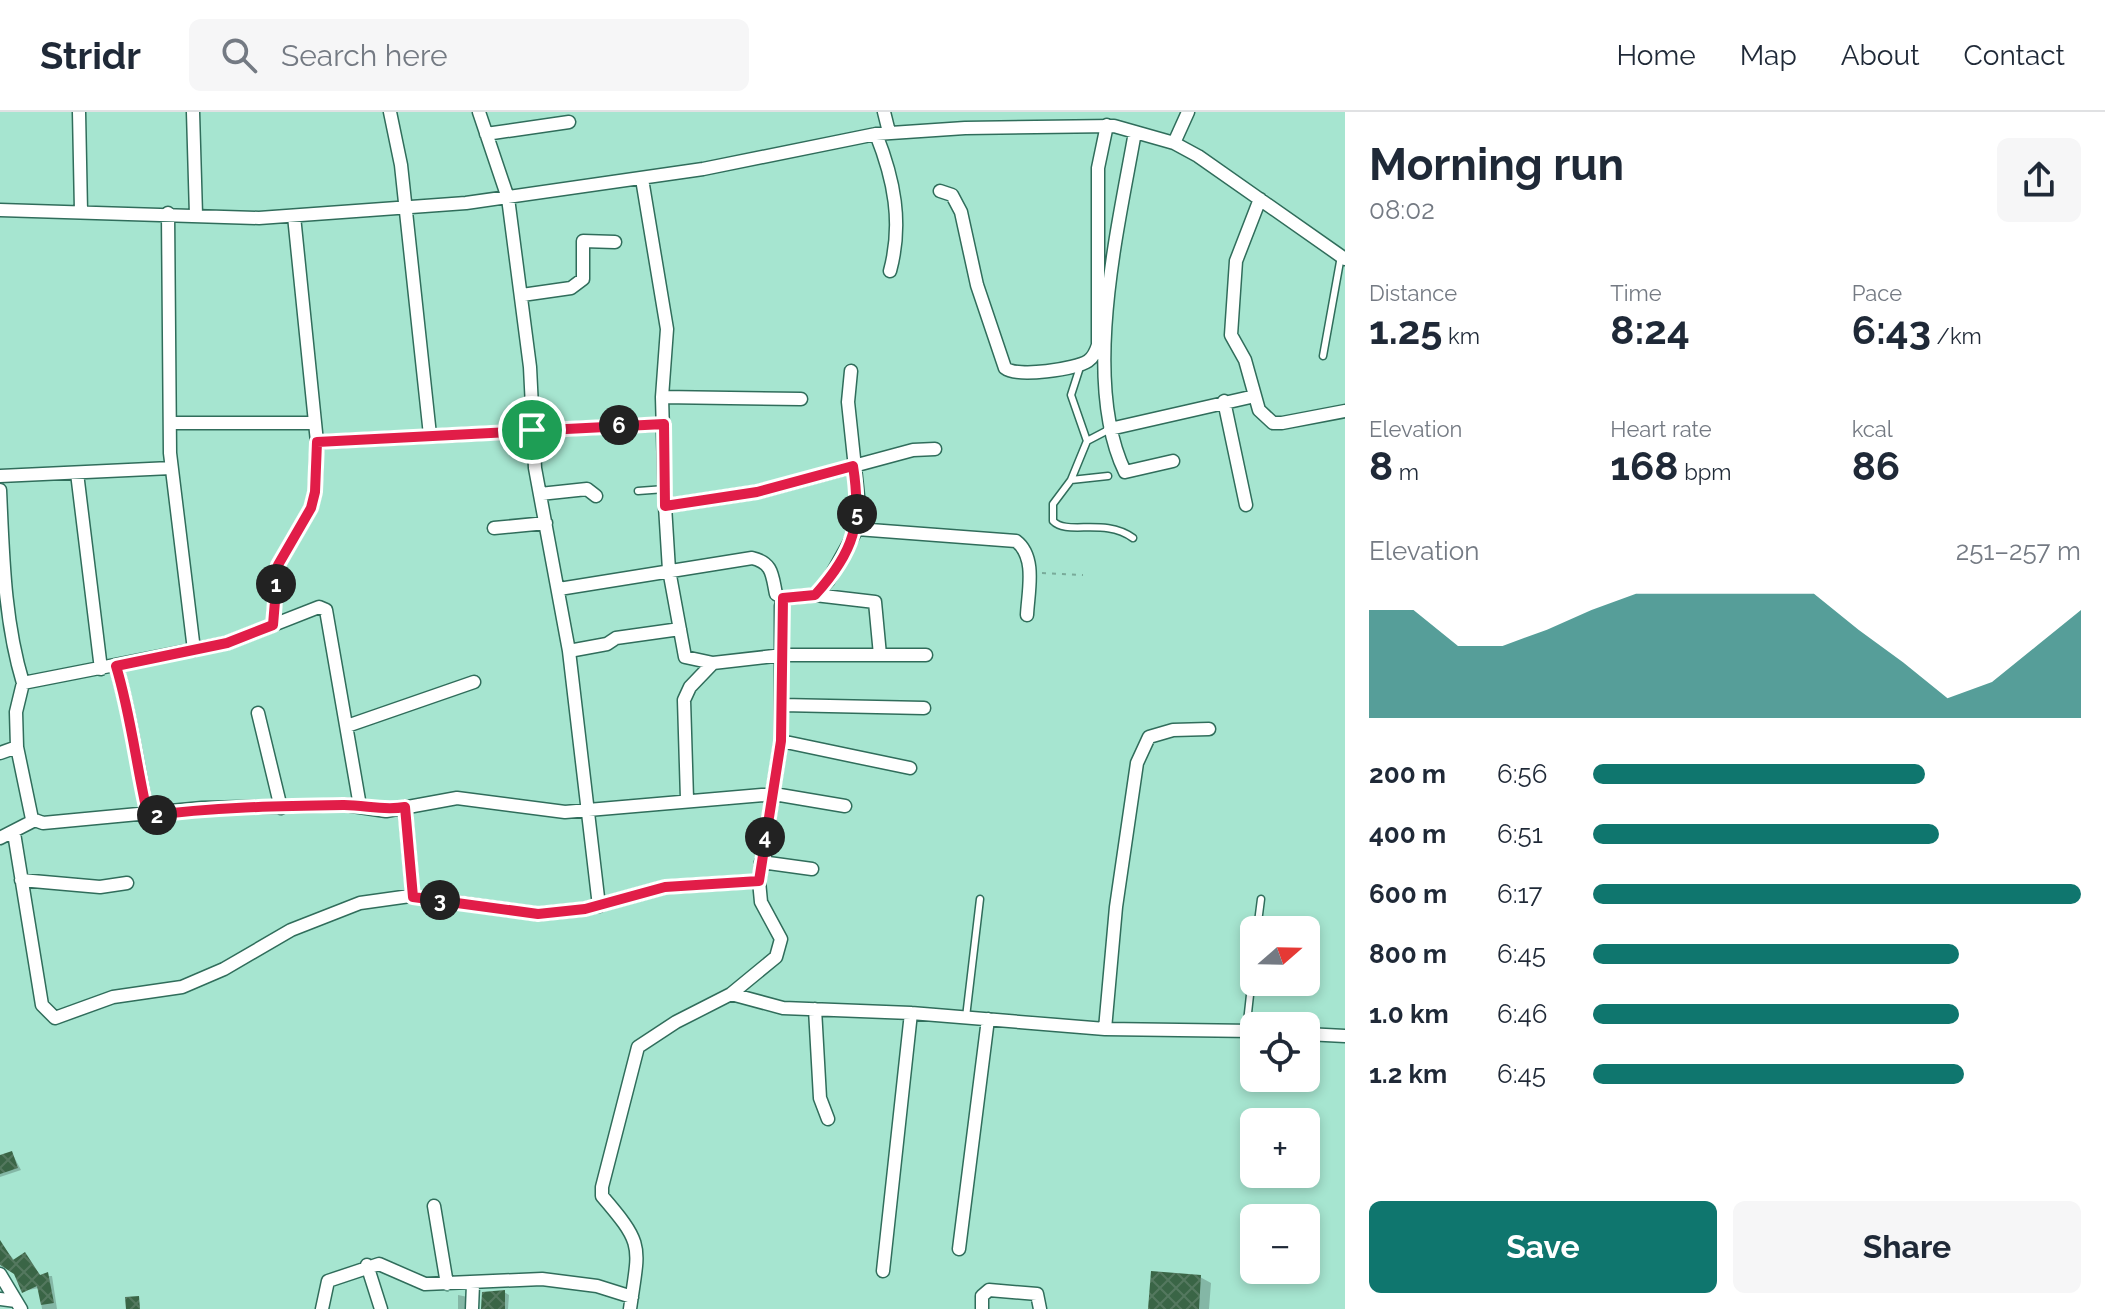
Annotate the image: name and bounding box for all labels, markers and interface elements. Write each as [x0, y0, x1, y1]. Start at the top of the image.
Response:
search box [189, 19, 749, 91]
text: Stridr [40, 33, 141, 78]
icon: search [217, 33, 261, 77]
text: Search here [281, 38, 448, 73]
text: Home [1616, 39, 1696, 72]
text: Map [1740, 39, 1797, 72]
text: About [1841, 39, 1920, 72]
text: Contact [1964, 39, 2065, 72]
button: share [1997, 138, 2081, 222]
text: Morning run [1369, 139, 1624, 190]
text: 08:02 [1369, 195, 1435, 225]
text: Distance [1369, 280, 1457, 306]
text: Time [1610, 280, 1662, 306]
text: Pace [1852, 280, 1902, 306]
text: 1.25 [1369, 306, 1442, 353]
text: 8:24 [1610, 306, 1690, 353]
text: 6:43 [1852, 306, 1931, 353]
text: km [1442, 323, 1480, 349]
text: /km [1931, 323, 1982, 349]
pin [498, 396, 566, 464]
pin: 6 [599, 405, 639, 445]
icon: arrive [510, 408, 554, 452]
text: 6 [612, 412, 626, 438]
text: Elevation [1369, 416, 1462, 442]
text: Heart rate [1610, 416, 1712, 442]
text: kcal [1852, 416, 1893, 442]
text: 8 [1369, 442, 1393, 489]
text: 168 [1610, 442, 1679, 489]
text: 86 [1852, 442, 1900, 489]
text: m [1393, 459, 1419, 485]
text: bpm [1679, 459, 1732, 485]
pin: 5 [837, 494, 877, 534]
text: 5 [851, 501, 863, 527]
text: Elevation [1369, 536, 1479, 566]
text: 251–257 m [1956, 536, 2081, 566]
pin: 1 [256, 564, 296, 604]
text: 1 [271, 571, 281, 597]
text: 200 m [1369, 759, 1446, 789]
text: 6:56 [1497, 759, 1547, 789]
pin: 2 [137, 795, 177, 835]
text: 2 [151, 802, 163, 828]
pin: 4 [745, 817, 785, 857]
text: 400 m [1369, 819, 1446, 849]
text: 6:51 [1497, 819, 1543, 849]
text: 4 [759, 824, 771, 850]
text: 600 m [1369, 879, 1447, 909]
text: 6:17 [1497, 879, 1542, 909]
pin: 3 [420, 880, 460, 920]
text: 3 [434, 887, 446, 913]
north arrow [1240, 916, 1320, 996]
map controls [1240, 916, 1320, 1284]
text: 800 m [1369, 939, 1447, 969]
text: 6:45 [1497, 939, 1546, 969]
text: 1.0 km [1369, 999, 1449, 1029]
text: 6:46 [1497, 999, 1547, 1029]
button: locate [1240, 1012, 1320, 1092]
text: 1.2 km [1369, 1059, 1447, 1089]
text: 6:45 [1497, 1059, 1546, 1089]
button: + [1240, 1108, 1320, 1188]
button: Save [1369, 1201, 1717, 1293]
button: Share [1733, 1201, 2081, 1293]
button: − [1240, 1204, 1320, 1284]

